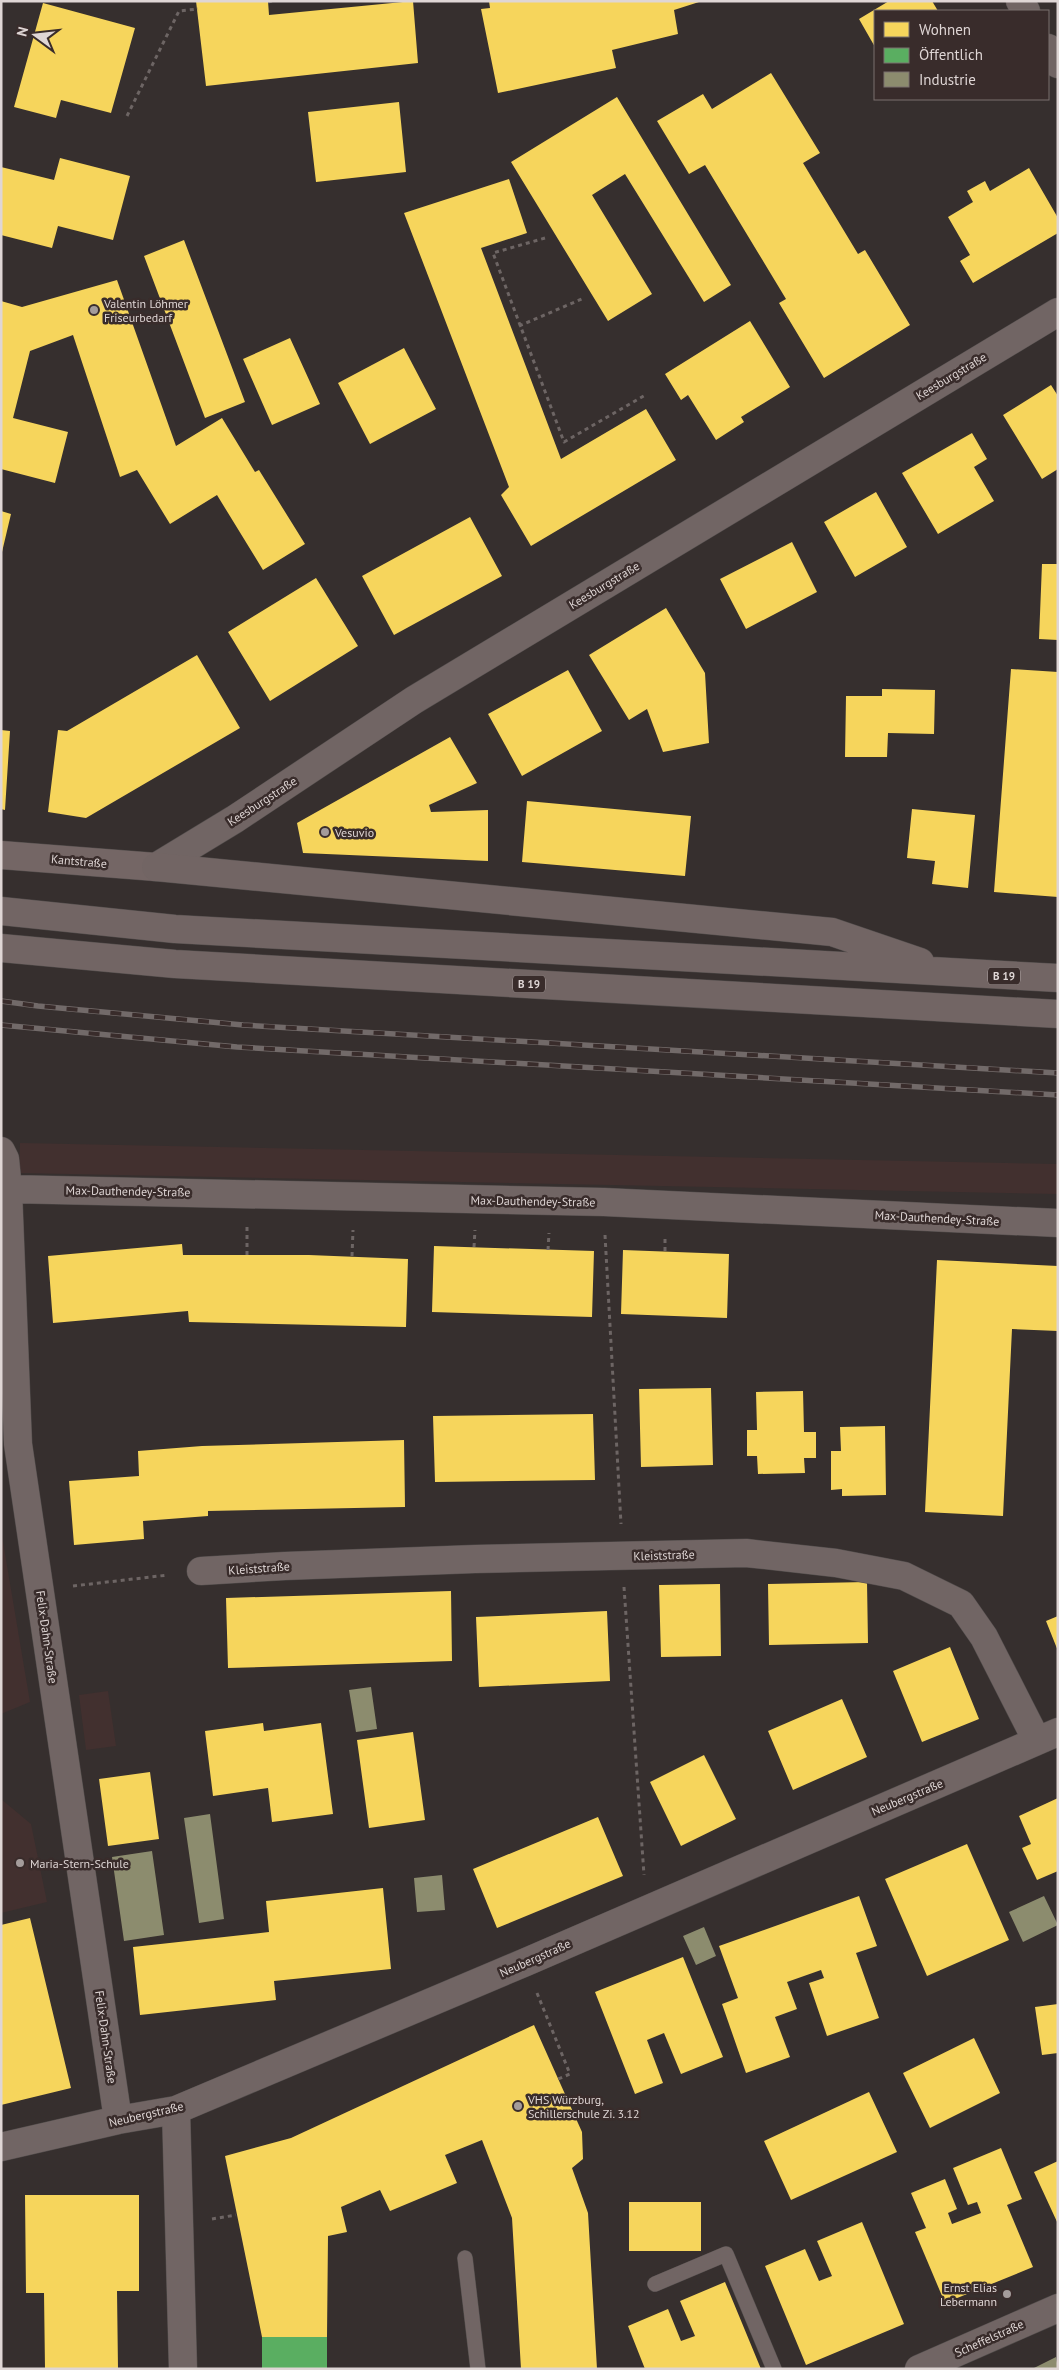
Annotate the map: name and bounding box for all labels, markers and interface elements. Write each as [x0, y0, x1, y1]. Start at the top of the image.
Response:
north arrow [10, 10, 60, 60]
legend [874, 10, 1049, 100]
text: Wohnen [919, 20, 971, 39]
text: N [13, 25, 32, 38]
text: Öffentlich [919, 45, 983, 64]
text: Industrie [919, 70, 976, 89]
place label: Valentin Löhmer Friseurbedarf [103, 296, 188, 325]
marker: Valentin Löhmer Friseurbedarf [88, 304, 100, 316]
street label: Keesburgstraße [913, 349, 989, 403]
street label: Keesburgstraße [566, 558, 642, 612]
street label: Keesburgstraße [224, 773, 300, 829]
place label: Vesuvio [334, 825, 374, 840]
marker: Vesuvio [319, 826, 331, 838]
street label: Kantstraße [50, 851, 108, 871]
road number: B 19 [988, 968, 1020, 984]
road number: B 19 [513, 976, 545, 992]
street label: Max-Dauthendey-Straße [65, 1182, 191, 1200]
street label: Max-Dauthendey-Straße [470, 1192, 596, 1210]
street label: Max-Dauthendey-Straße [874, 1207, 1000, 1229]
street label: Kleiststraße [633, 1546, 695, 1564]
street label: Kleiststraße [228, 1558, 290, 1578]
street label: Felix-Dahn-Straße [33, 1589, 61, 1685]
street label: Neubergstraße [869, 1775, 945, 1819]
place label: Maria-Stern-Schule [30, 1856, 129, 1871]
marker: Maria-Stern-Schule [14, 1857, 26, 1869]
street label: Neubergstraße [497, 1936, 573, 1980]
street label: Felix-Dahn-Straße [92, 1989, 120, 2085]
place label: VHS Würzburg, Schillerschule Zi. 3.12 [527, 2092, 640, 2121]
street label: Neubergstraße [107, 2098, 185, 2130]
marker: VHS Würzburg, Schillerschule Zi. 3.12 [512, 2100, 524, 2112]
place label: Ernst Elias Lebermann [940, 2280, 997, 2309]
marker: Ernst Elias Lebermann [1001, 2288, 1013, 2300]
street label: Scheffelstraße [952, 2316, 1026, 2360]

